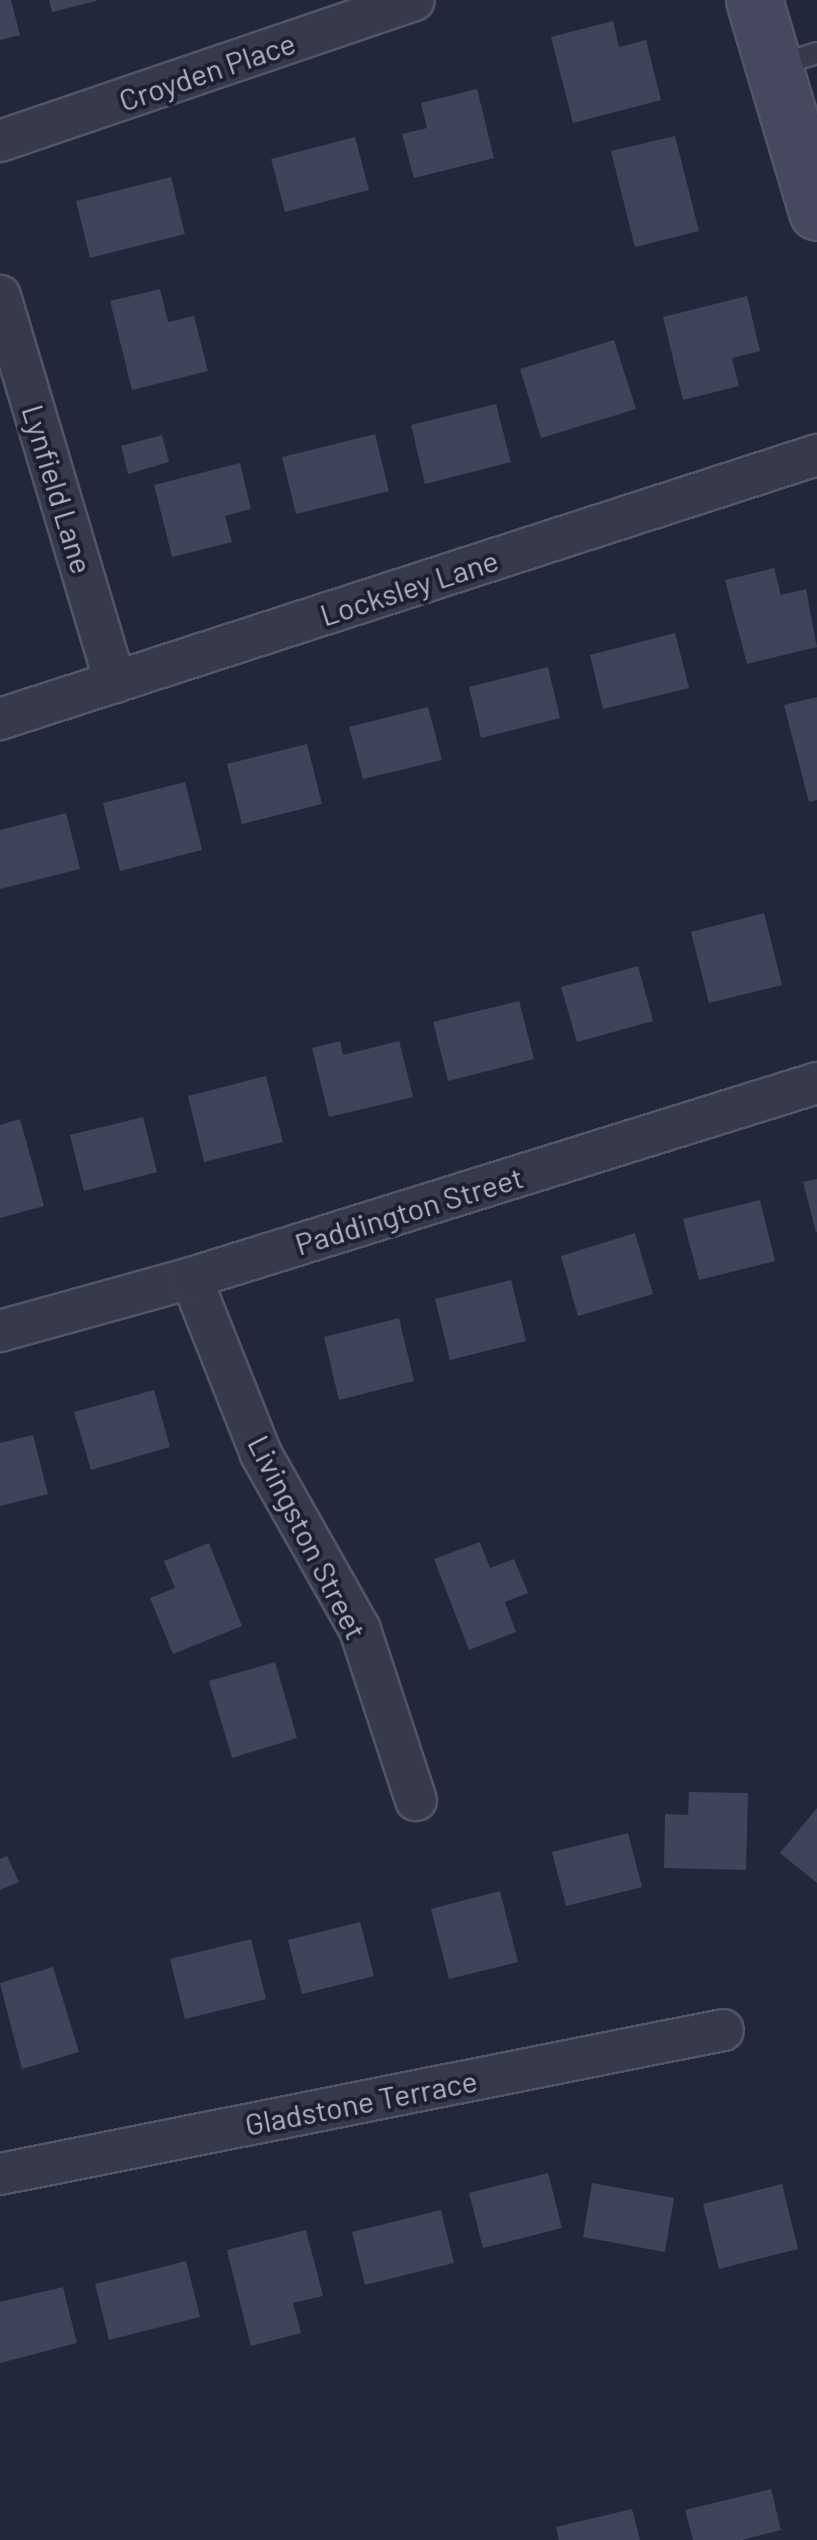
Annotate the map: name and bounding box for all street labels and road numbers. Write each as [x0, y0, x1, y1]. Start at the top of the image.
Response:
street label: Croyden Place [114, 24, 300, 118]
street label: Lynfield Lane [15, 400, 101, 578]
street label: Locksley Lane [315, 541, 503, 633]
street label: Paddington Street [291, 1158, 527, 1262]
street label: Livingston Street [241, 1429, 375, 1645]
street label: Gladstone Terrace [242, 2062, 480, 2142]

